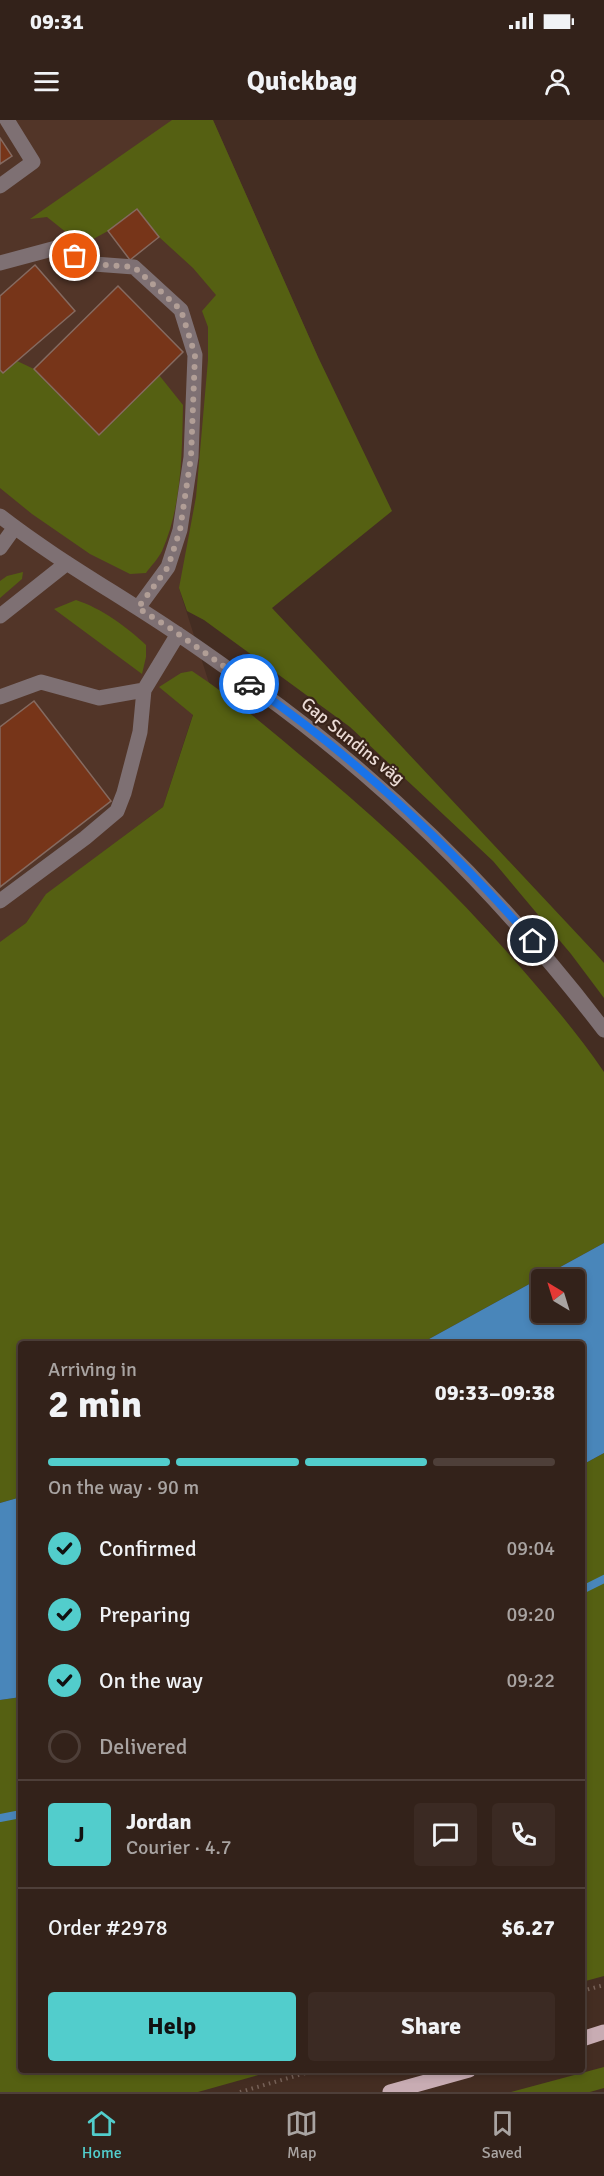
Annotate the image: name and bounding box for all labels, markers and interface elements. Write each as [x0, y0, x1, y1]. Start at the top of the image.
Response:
text: 09:31 [30, 8, 84, 35]
icon: menu [30, 65, 63, 98]
text: Quickbag [247, 65, 357, 98]
icon: person [541, 65, 574, 98]
pin [49, 230, 100, 281]
icon: bag [58, 239, 91, 272]
courier [219, 654, 279, 714]
icon: car [233, 668, 266, 701]
street label: Gap Sundins väg [297, 693, 409, 789]
pin [507, 915, 558, 966]
icon: home [516, 924, 549, 957]
north arrow [531, 1269, 585, 1323]
map controls [531, 1269, 585, 1323]
text: Arriving in [48, 1357, 137, 1382]
text: 09:33–09:38 [435, 1379, 555, 1406]
text: 2 min [48, 1380, 142, 1428]
text: On the way · 90 m [48, 1475, 199, 1500]
icon: check [48, 1532, 81, 1565]
text: Confirmed [99, 1535, 197, 1562]
text: 09:04 [506, 1536, 555, 1561]
icon: check [48, 1598, 81, 1631]
text: Preparing [99, 1601, 191, 1628]
text: 09:20 [506, 1602, 555, 1627]
icon: check [48, 1664, 81, 1697]
text: On the way [99, 1667, 203, 1694]
text: 09:22 [506, 1668, 555, 1693]
text: Delivered [99, 1733, 187, 1760]
button: chat [414, 1803, 477, 1866]
button: phone [492, 1803, 555, 1866]
text: Jordan [126, 1808, 192, 1835]
text: J [74, 1821, 85, 1848]
text: Courier · 4.7 [126, 1835, 232, 1860]
text: Order #2978 [48, 1914, 168, 1941]
text: $6.27 [501, 1914, 555, 1941]
button: Help [48, 1992, 296, 2061]
button: Share [308, 1992, 555, 2061]
tab: Home [82, 2107, 122, 2163]
tab: Map [285, 2107, 318, 2163]
tab: Saved [482, 2107, 522, 2163]

